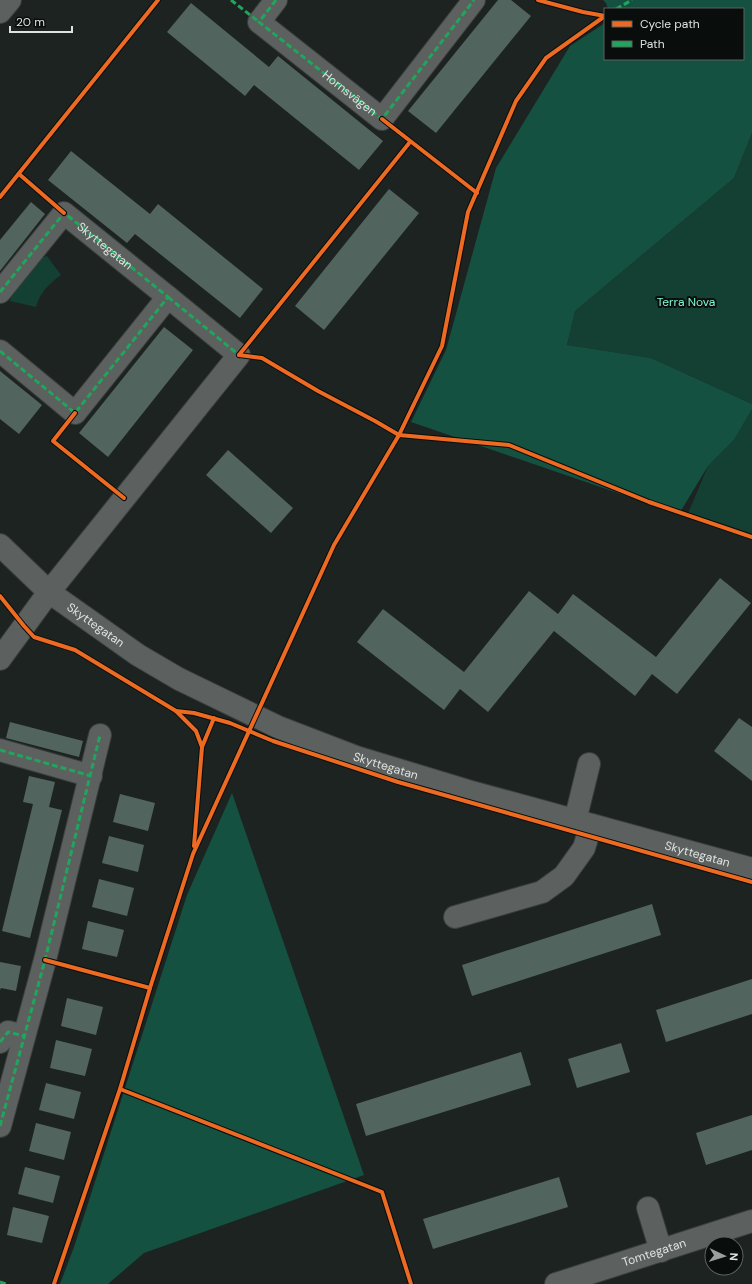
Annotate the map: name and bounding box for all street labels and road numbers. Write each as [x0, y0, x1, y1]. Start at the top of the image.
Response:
street label: Hornsvägen [319, 67, 380, 120]
street label: Skyttegatan [74, 219, 136, 273]
street label: Skyttegatan [64, 599, 128, 651]
street label: Skyttegatan [351, 749, 420, 783]
street label: Skyttegatan [663, 837, 732, 871]
street label: Tomtegatan [620, 1235, 688, 1270]

